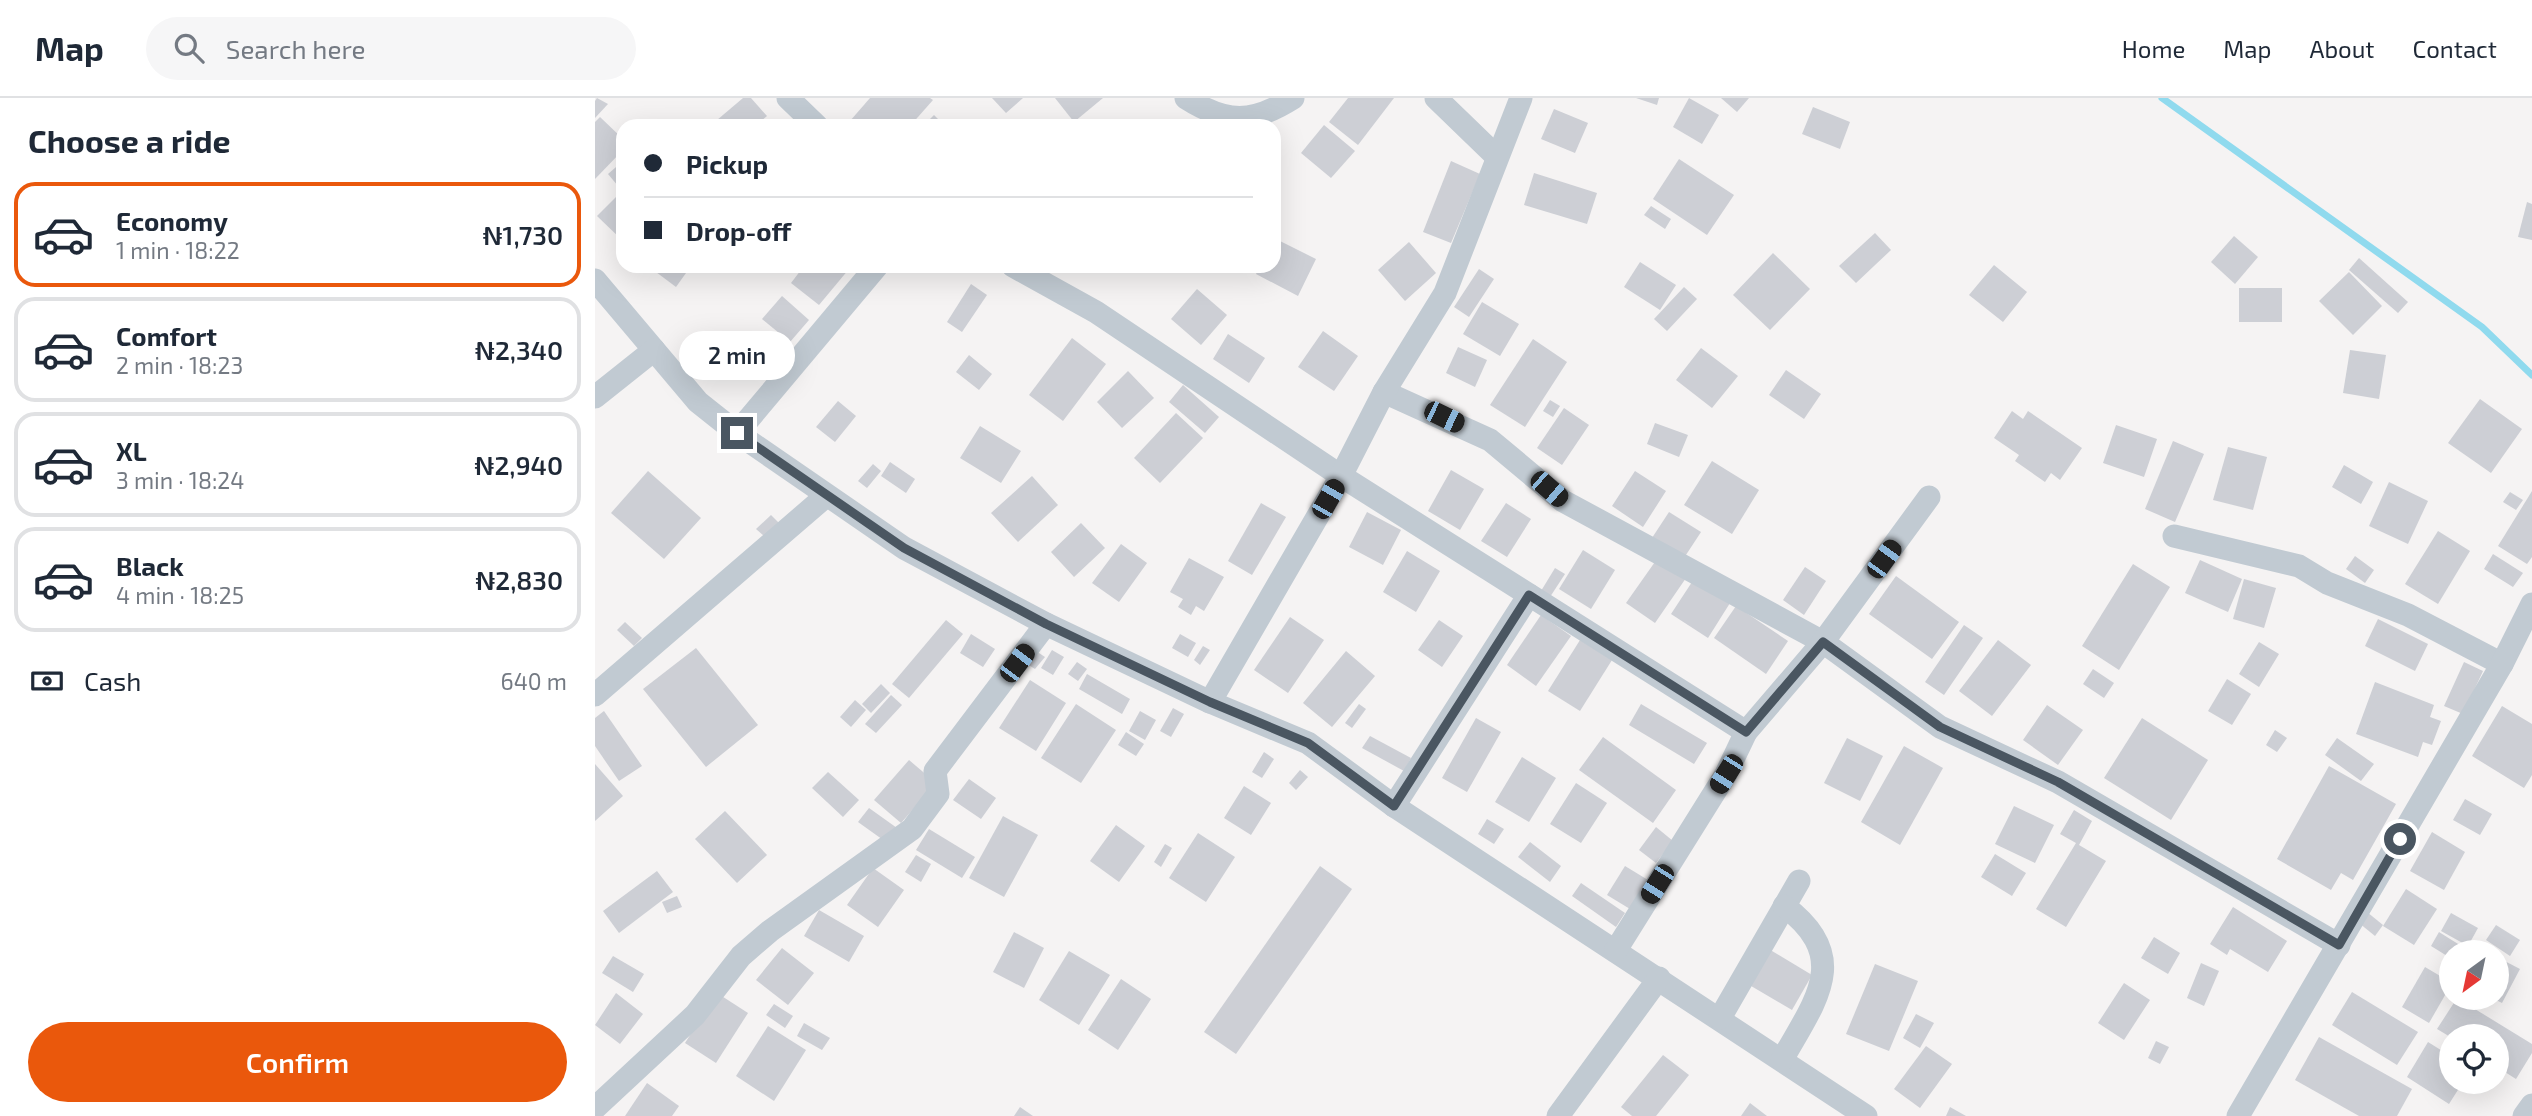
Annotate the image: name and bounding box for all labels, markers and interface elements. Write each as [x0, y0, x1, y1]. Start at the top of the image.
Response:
search box [146, 17, 636, 80]
text: Map [35, 28, 104, 68]
icon: search [170, 29, 208, 67]
text: Search here [226, 33, 365, 64]
text: Home [2122, 34, 2185, 63]
text: Map [2223, 34, 2271, 63]
text: About [2309, 34, 2375, 63]
text: Contact [2413, 34, 2497, 63]
text: Choose a ride [28, 121, 231, 159]
text: Pickup [686, 148, 768, 179]
icon: car [32, 203, 95, 266]
text: Economy [116, 205, 228, 236]
text: Drop-off [686, 215, 791, 246]
text: ₦1,730 [483, 219, 563, 250]
text: 1 min · 18:22 [116, 236, 240, 264]
icon: car [32, 318, 95, 381]
text: Comfort [116, 320, 217, 351]
callout: 2 min [679, 331, 795, 380]
text: ₦2,340 [475, 334, 563, 365]
text: 2 min [708, 341, 766, 369]
text: 2 min · 18:23 [116, 351, 243, 379]
car [1421, 398, 1468, 436]
route end [721, 417, 753, 449]
icon: car [32, 433, 95, 496]
text: XL [116, 435, 147, 466]
text: ₦2,940 [474, 449, 563, 480]
text: 3 min · 18:24 [116, 466, 244, 494]
car [1527, 467, 1572, 511]
car [1309, 476, 1348, 522]
car [1864, 536, 1905, 582]
icon: car [32, 548, 95, 611]
text: Black [116, 550, 184, 581]
text: ₦2,830 [475, 564, 563, 595]
text: 4 min · 18:25 [116, 581, 244, 609]
car [996, 640, 1039, 686]
icon: cash [28, 662, 66, 700]
text: Cash [84, 665, 141, 696]
text: 640 m [501, 667, 567, 695]
car [1706, 751, 1747, 797]
route start [2384, 823, 2416, 855]
car [1637, 861, 1678, 907]
north arrow [2439, 940, 2509, 1010]
map controls [2439, 940, 2509, 1094]
button: Confirm [28, 1022, 567, 1102]
button: locate [2439, 1024, 2509, 1094]

